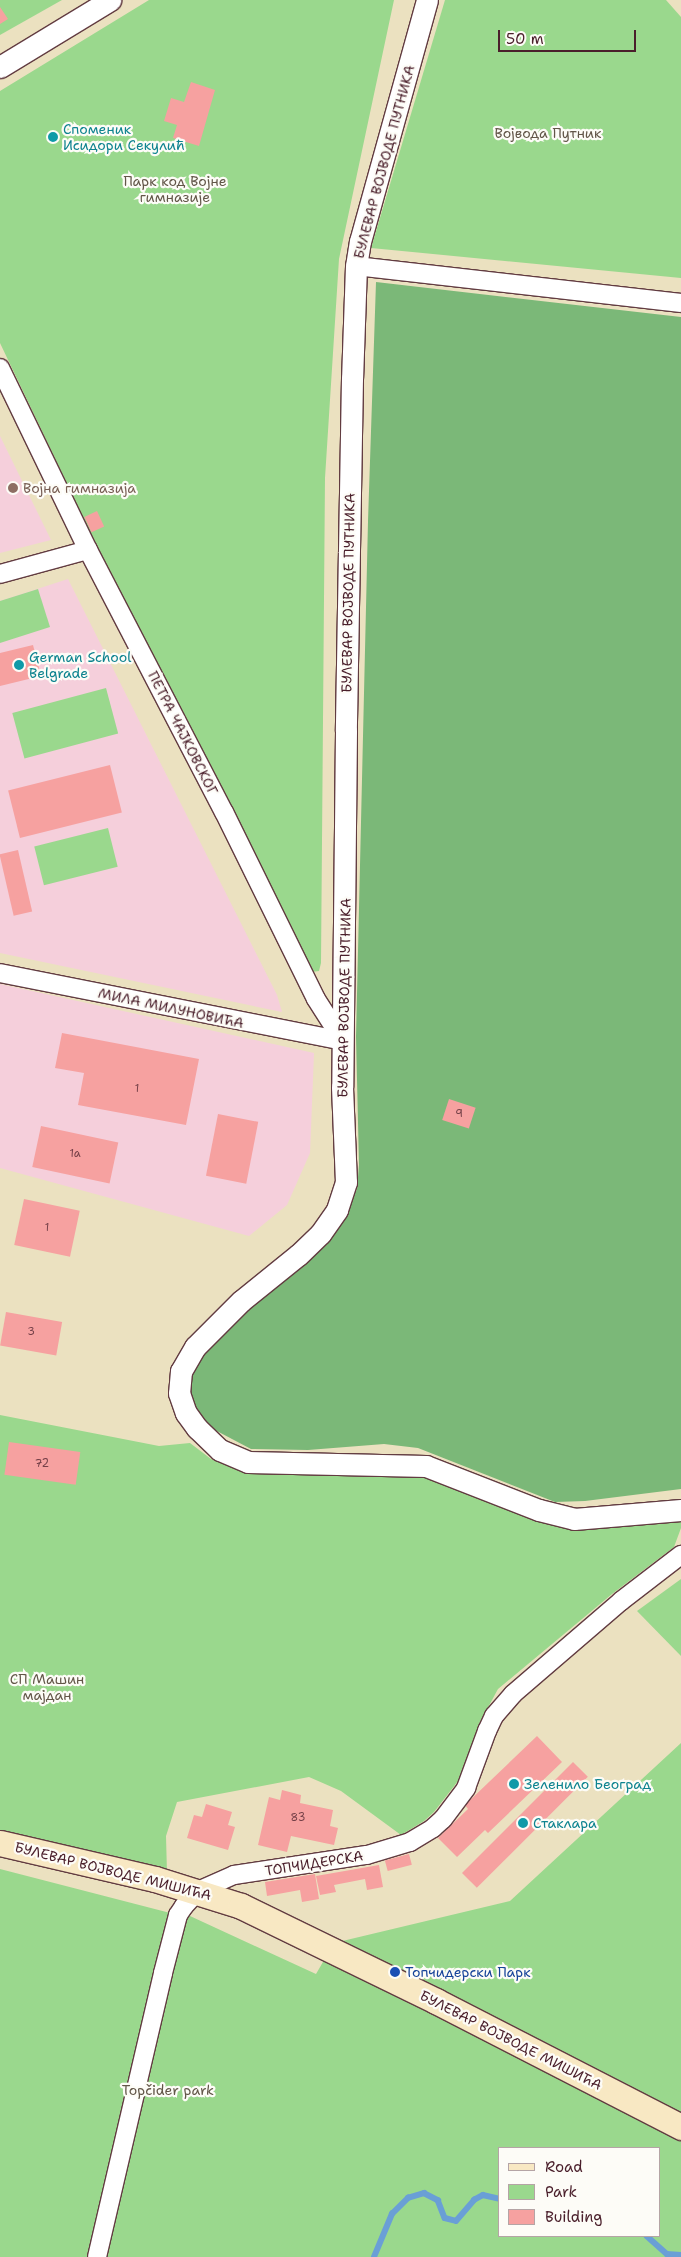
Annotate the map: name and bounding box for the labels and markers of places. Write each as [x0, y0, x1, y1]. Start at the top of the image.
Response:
place label: Споменик Исидори Секулић [63, 121, 185, 154]
marker: Споменик Исидори Секулић [47, 131, 59, 143]
place label: Војна гимназија [23, 480, 136, 496]
marker: Војна гимназија [7, 482, 19, 494]
place label: German School Belgrade [29, 649, 131, 682]
marker: German School Belgrade [13, 659, 25, 671]
place label: Зеленило Београд [524, 1776, 651, 1792]
marker: Зеленило Београд [508, 1778, 520, 1790]
place label: Стаклара [533, 1815, 597, 1831]
marker: Стаклара [517, 1817, 529, 1829]
place label: Топчидерски Парк [405, 1964, 531, 1980]
marker: Топчидерски Парк [389, 1966, 401, 1978]

